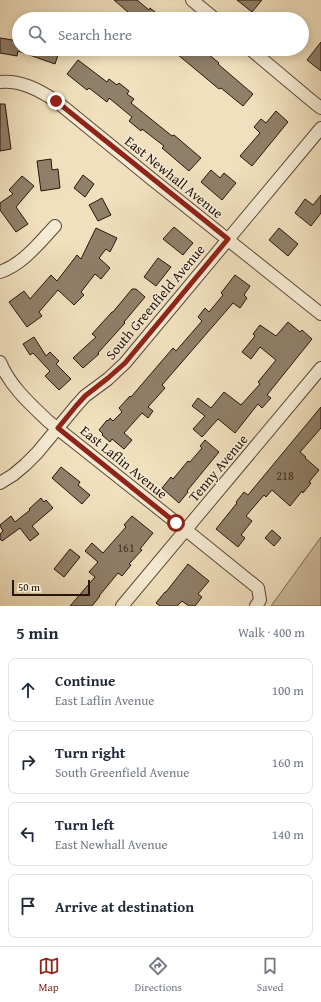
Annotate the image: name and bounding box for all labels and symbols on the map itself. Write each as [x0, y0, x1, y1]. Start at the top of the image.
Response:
route end [47, 92, 65, 110]
street label: East Newhall Avenue [121, 131, 228, 223]
street label: South Greenfield Avenue [101, 240, 209, 364]
street label: East Laflin Avenue [76, 421, 172, 504]
street label: Tenny Avenue [184, 430, 253, 506]
house number: 218 [276, 467, 294, 484]
route start [167, 514, 185, 532]
house number: 161 [117, 539, 135, 556]
scale bar [12, 578, 90, 597]

